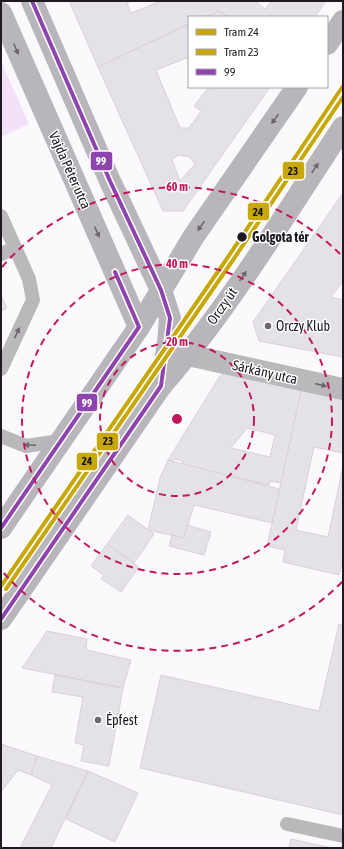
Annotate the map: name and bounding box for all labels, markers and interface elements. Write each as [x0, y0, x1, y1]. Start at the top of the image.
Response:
legend [188, 16, 328, 88]
text: Tram 24 [224, 25, 259, 39]
one-way arrow [14, 44, 20, 56]
text: Tram 23 [224, 45, 259, 59]
text: 99 [224, 65, 236, 79]
one-way arrow [271, 114, 279, 124]
street label: Vajda Péter utca [46, 129, 94, 211]
line badge: 99 [90, 151, 113, 171]
text: 99 [96, 155, 106, 167]
line badge: 23 [282, 161, 305, 180]
one-way arrow [312, 162, 319, 174]
text: 23 [288, 165, 298, 177]
text: 60 m [166, 180, 188, 194]
line badge: 24 [247, 202, 270, 221]
text: 24 [253, 206, 263, 218]
one-way arrow [197, 221, 205, 231]
one-way arrow [94, 227, 100, 238]
place label: Golgota tér [252, 229, 310, 245]
marker: Golgota tér [235, 230, 249, 244]
text: 40 m [165, 257, 188, 271]
one-way arrow [239, 271, 247, 281]
street label: Orczy út [204, 285, 240, 327]
place label: Orczy Klub [276, 318, 331, 334]
marker: Orczy Klub [263, 321, 273, 331]
one-way arrow [14, 328, 20, 339]
text: 20 m [166, 335, 188, 349]
street label: Sárkány utca [231, 357, 299, 387]
one-way arrow [315, 382, 328, 388]
line badge: 99 [76, 393, 98, 412]
text: 99 [82, 397, 92, 409]
centre of rings [170, 412, 184, 426]
line badge: 23 [96, 432, 119, 451]
text: 23 [103, 435, 113, 447]
one-way arrow [24, 441, 36, 448]
line badge: 24 [76, 452, 98, 471]
text: 24 [82, 455, 92, 467]
place label: Épfest [106, 712, 138, 728]
marker: Épfest [93, 715, 103, 725]

